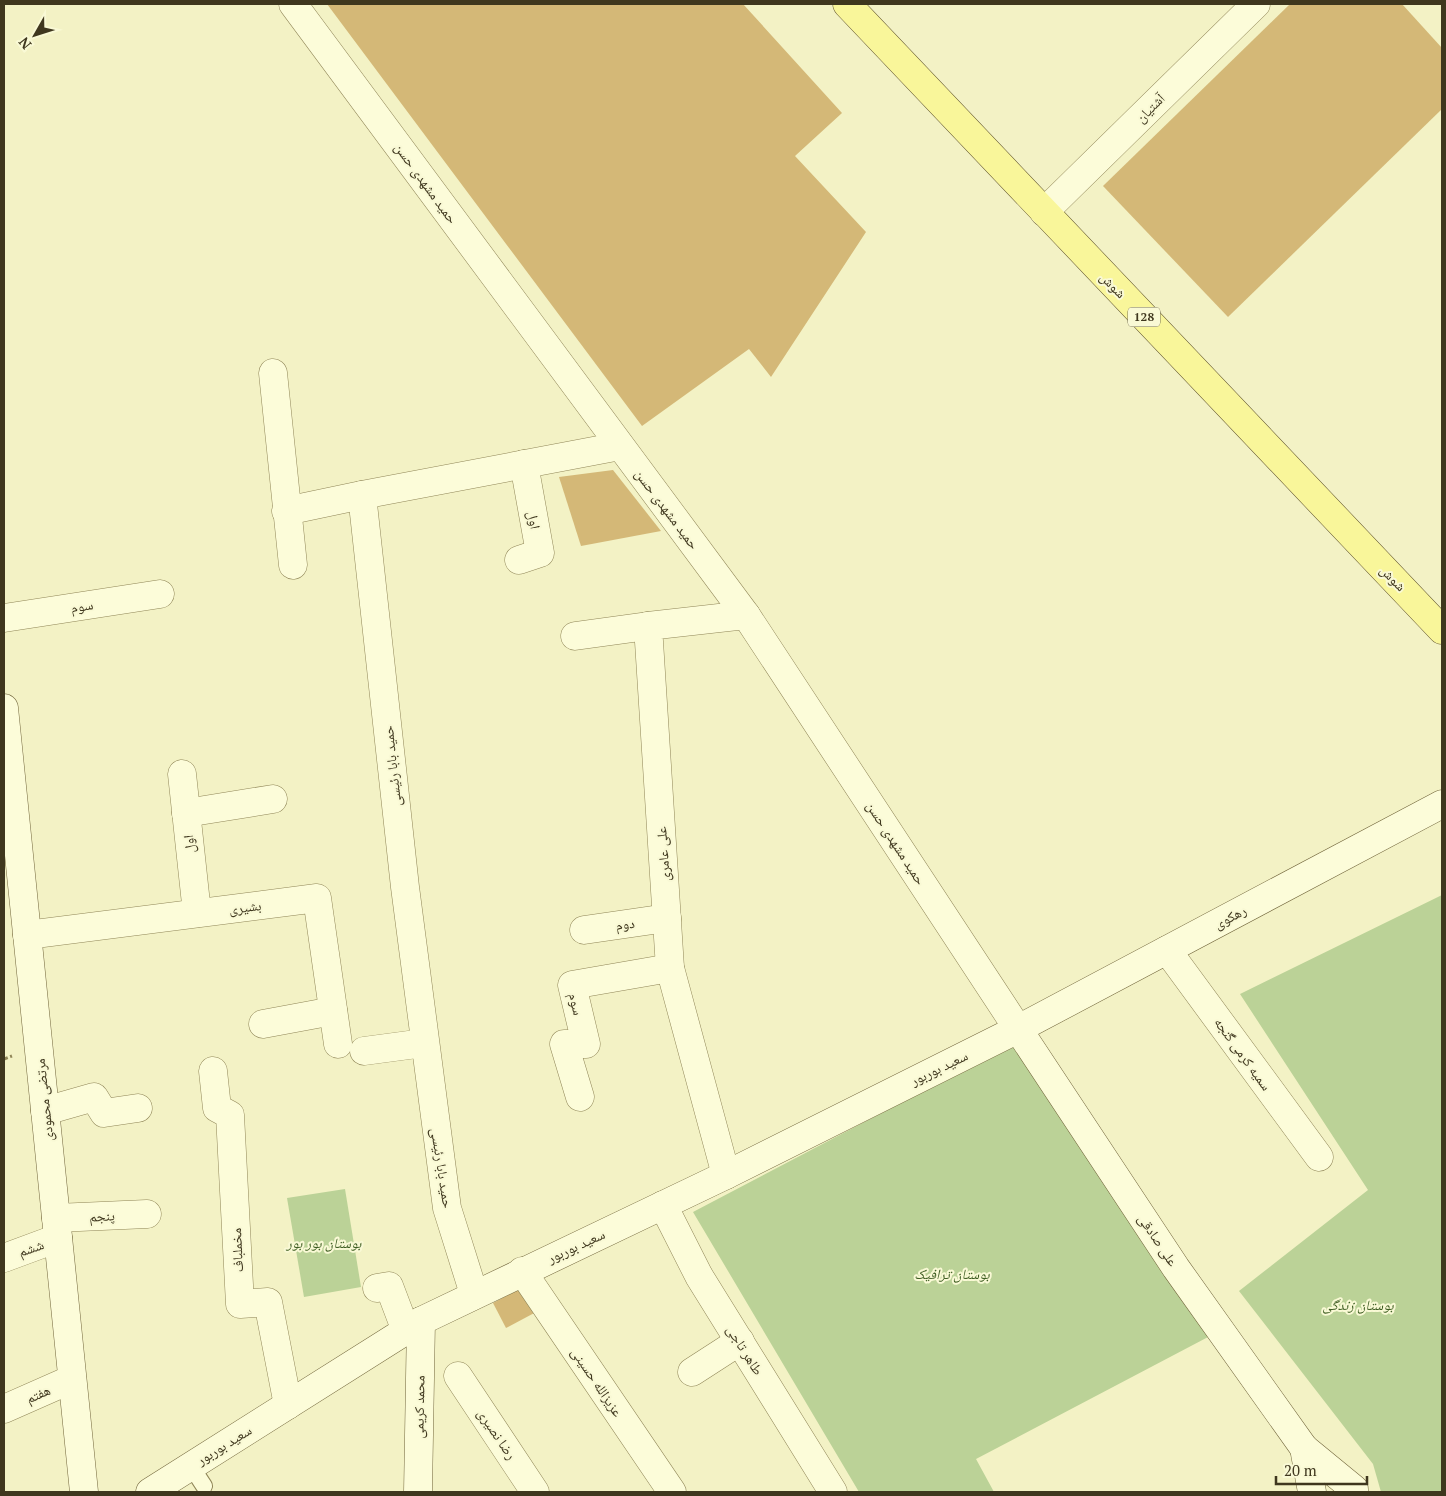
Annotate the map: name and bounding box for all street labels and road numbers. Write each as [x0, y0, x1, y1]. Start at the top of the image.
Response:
street label: آشتیان [1131, 88, 1169, 127]
street label: حمید مشهدی حسن [391, 138, 462, 227]
street label: شوش [1096, 267, 1131, 302]
road number: 128 [1128, 308, 1160, 326]
street label: حمید مشهدی حسن [631, 465, 704, 553]
street label: اول [523, 509, 546, 531]
street label: شوش [1376, 560, 1411, 595]
street label: سوم [69, 594, 95, 618]
street label: حمید بابا رئیسی [378, 725, 405, 807]
street label: حمید مشهدی حسن [862, 797, 931, 888]
street label: علی عامری [651, 826, 674, 882]
street label: اول [178, 834, 199, 854]
street label: بشیری [228, 895, 262, 918]
street label: رهکوی [1210, 900, 1249, 933]
street label: دوم [614, 913, 636, 935]
street label: سوم [564, 991, 588, 1017]
street label: سمیه کرمی گنجه [1210, 1013, 1276, 1094]
street label: سعید بوربور [906, 1045, 971, 1090]
street label: مرتضی محمودی [30, 1058, 57, 1142]
street label: حمید بابا رئیسی [427, 1126, 458, 1210]
street label: پنجم [89, 1205, 116, 1227]
street label: علی صادقی [1134, 1210, 1183, 1270]
street label: سعید بوربور [543, 1224, 608, 1268]
street label: مخملباف [226, 1227, 247, 1273]
street label: ششم [15, 1234, 47, 1262]
street label: طاهر تاجی [723, 1321, 768, 1378]
street label: عزیزالله حسینی [567, 1343, 628, 1420]
street label: محمد کریمی [408, 1375, 429, 1439]
street label: هفتم [23, 1380, 53, 1408]
street label: رضا نصیری [473, 1405, 521, 1463]
street label: سعید بوربور [192, 1420, 255, 1470]

